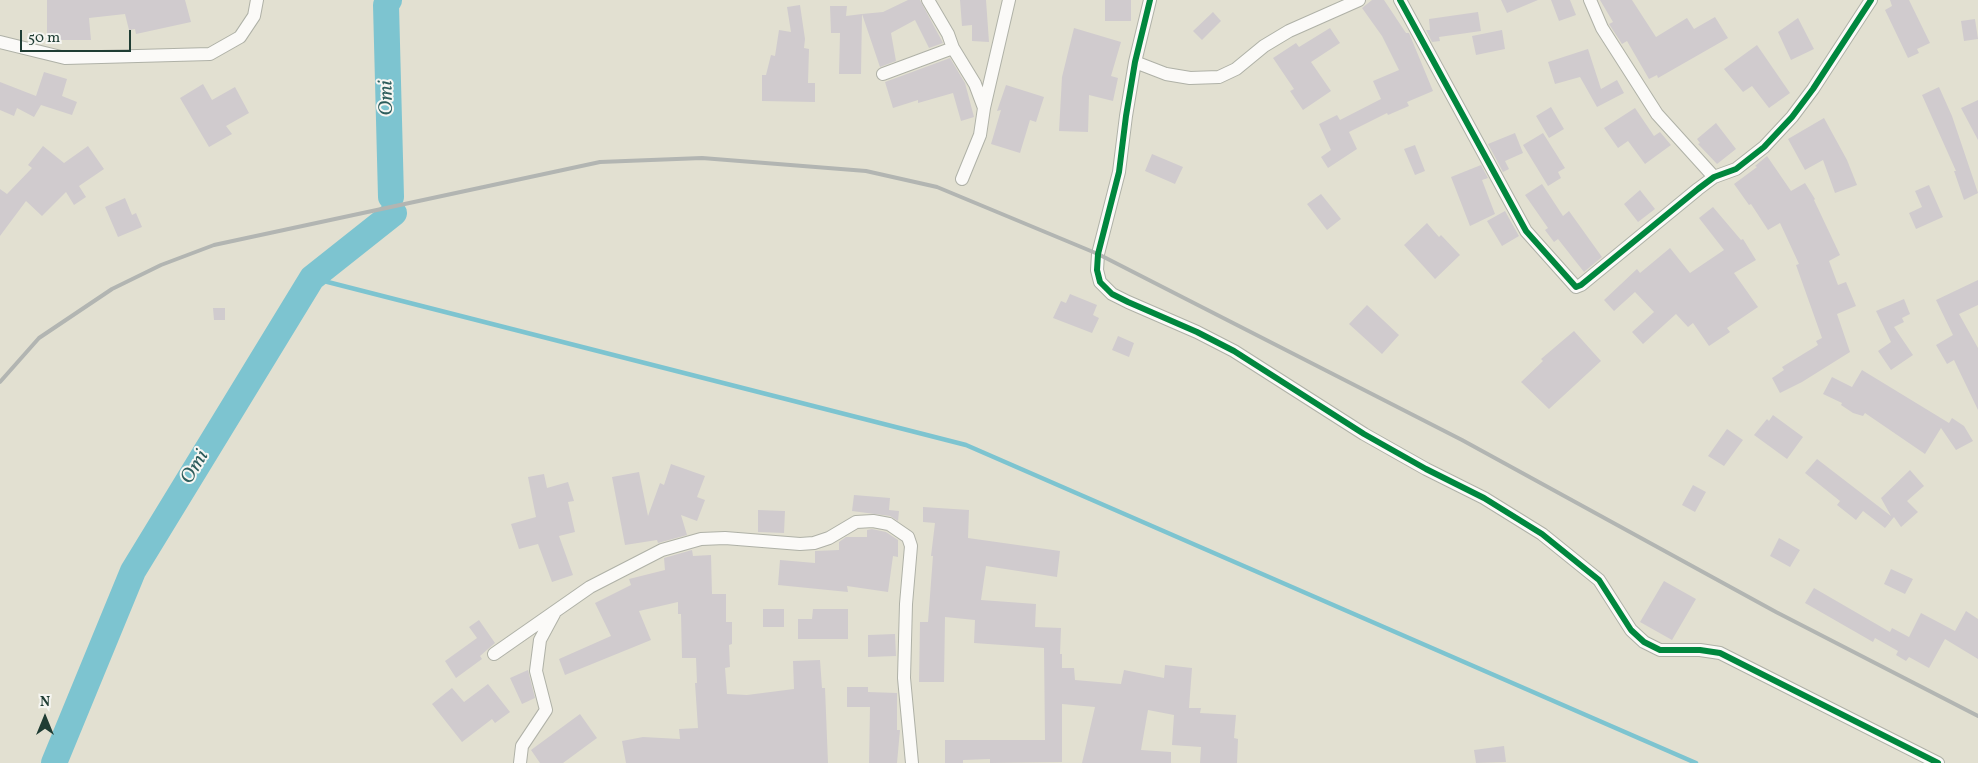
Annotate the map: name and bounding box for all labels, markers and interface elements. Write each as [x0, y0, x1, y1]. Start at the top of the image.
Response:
scale bar [22, 20, 134, 52]
text: 50 m [28, 28, 60, 49]
water label: Omi [376, 80, 400, 116]
water label: Omi [177, 447, 215, 489]
north arrow [20, 693, 70, 743]
text: N [40, 693, 50, 712]

